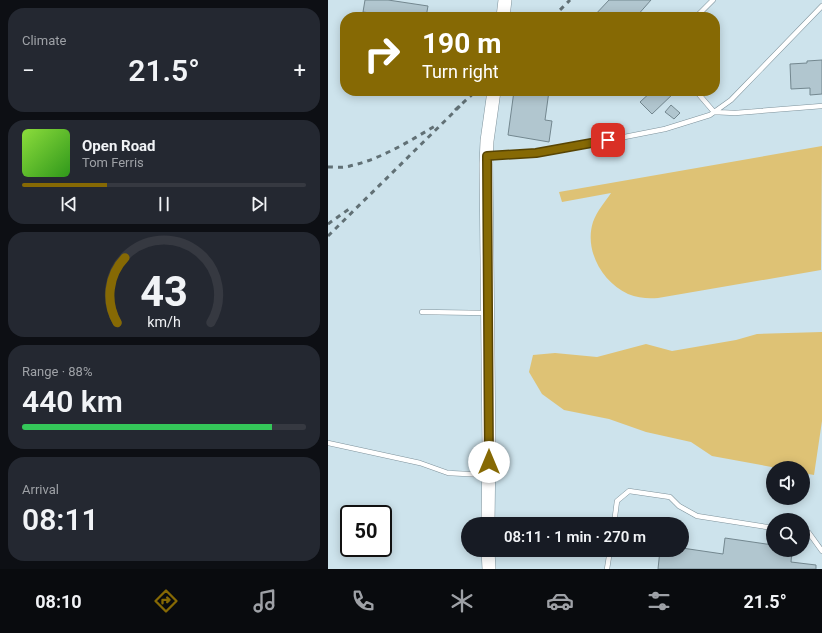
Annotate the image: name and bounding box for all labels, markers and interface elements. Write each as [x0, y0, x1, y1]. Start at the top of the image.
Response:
text: 190 m [422, 27, 501, 60]
icon: right [356, 28, 408, 80]
text: Climate [22, 33, 66, 48]
text: 21.5° [128, 53, 200, 88]
text: − [22, 58, 35, 83]
text: + [294, 58, 306, 83]
text: Turn right [422, 61, 499, 82]
pin [591, 123, 625, 157]
icon: arrive [597, 129, 619, 151]
text: Open Road [82, 137, 156, 155]
text: Tom Ferris [82, 155, 144, 170]
icon: previous [58, 193, 80, 215]
icon: pause [153, 193, 175, 215]
icon: next [248, 193, 270, 215]
text: 43 [140, 266, 188, 315]
text: km/h [147, 313, 181, 329]
text: Range · 88% [22, 364, 92, 379]
text: 440 km [22, 384, 123, 419]
position arrow [468, 441, 510, 483]
map controls [766, 461, 810, 557]
button: sound [766, 461, 810, 505]
text: Arrival [22, 482, 59, 497]
text: 08:11 [22, 502, 99, 537]
speed limit sign: 50 [340, 505, 392, 557]
button: search [766, 513, 810, 557]
text: 08:11 · 1 min · 270 m [504, 528, 646, 546]
icon: directions [152, 587, 180, 615]
icon: music [251, 587, 279, 615]
icon: phone [349, 587, 377, 615]
icon: climate [448, 587, 476, 615]
icon: car [546, 587, 574, 615]
icon: filters [645, 587, 673, 615]
text: 08:10 [35, 591, 82, 612]
text: 21.5° [743, 591, 787, 612]

